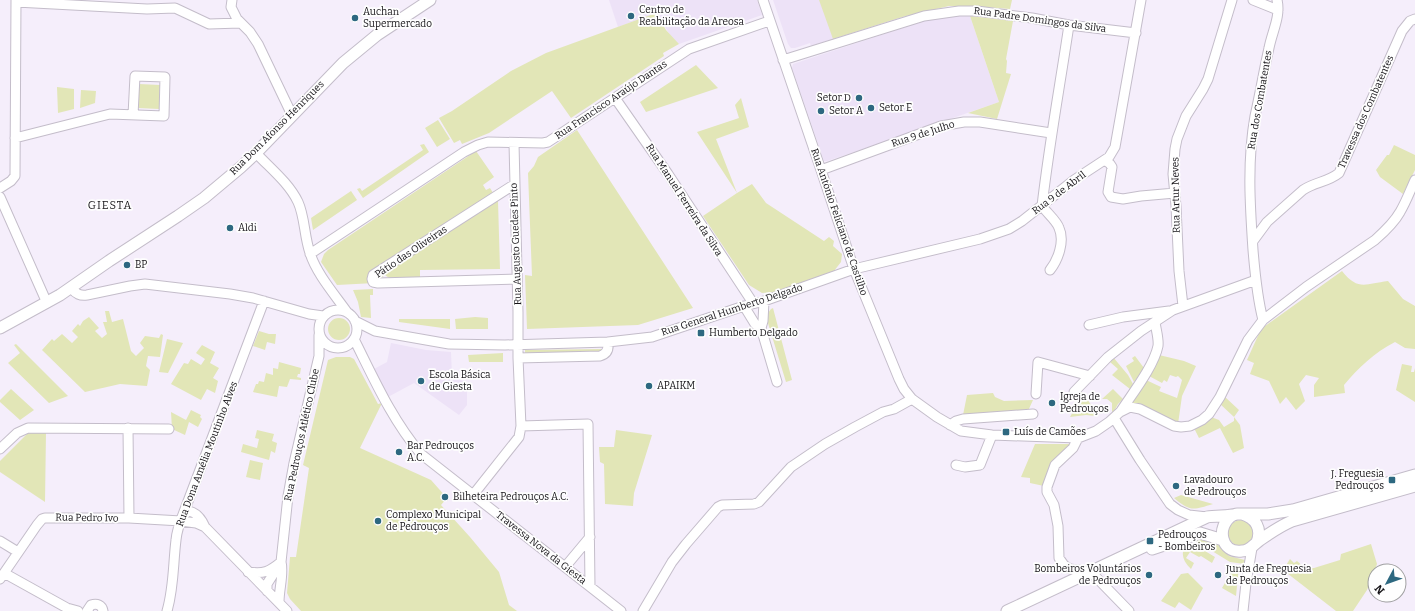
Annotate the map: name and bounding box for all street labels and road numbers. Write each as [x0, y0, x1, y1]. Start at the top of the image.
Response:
street label: Rua Padre Domingos da Silva [973, 5, 1108, 35]
street label: Rua dos Combatentes [1245, 49, 1275, 150]
street label: Travessa dos Combatentes [1336, 53, 1397, 171]
street label: Rua Francisco Araújo Dantas [552, 57, 669, 142]
street label: Rua Dom Afonso Henriques [227, 78, 327, 178]
street label: Rua 9 de Julho [890, 118, 956, 150]
street label: Rua Manuel Ferreira da Silva [643, 142, 725, 259]
street label: Rua António Feliciano de Castilho [808, 147, 870, 297]
street label: Rua Artur Neves [1169, 157, 1183, 233]
street label: Rua 9 de Abril [1030, 169, 1088, 217]
street label: Rua Augusto Guedes Pinto [508, 182, 524, 305]
street label: Pátio das Oliveiras [373, 223, 450, 281]
street label: Rua General Humberto Delgado [660, 281, 804, 339]
street label: Rua Pedrouços Atlético Clube [282, 368, 322, 502]
street label: Rua Dona Amélia Moutinho Alves [174, 380, 240, 528]
street label: Travessa Nova da Giesta [493, 509, 589, 587]
street label: Rua Pedro Ivo [55, 511, 119, 525]

